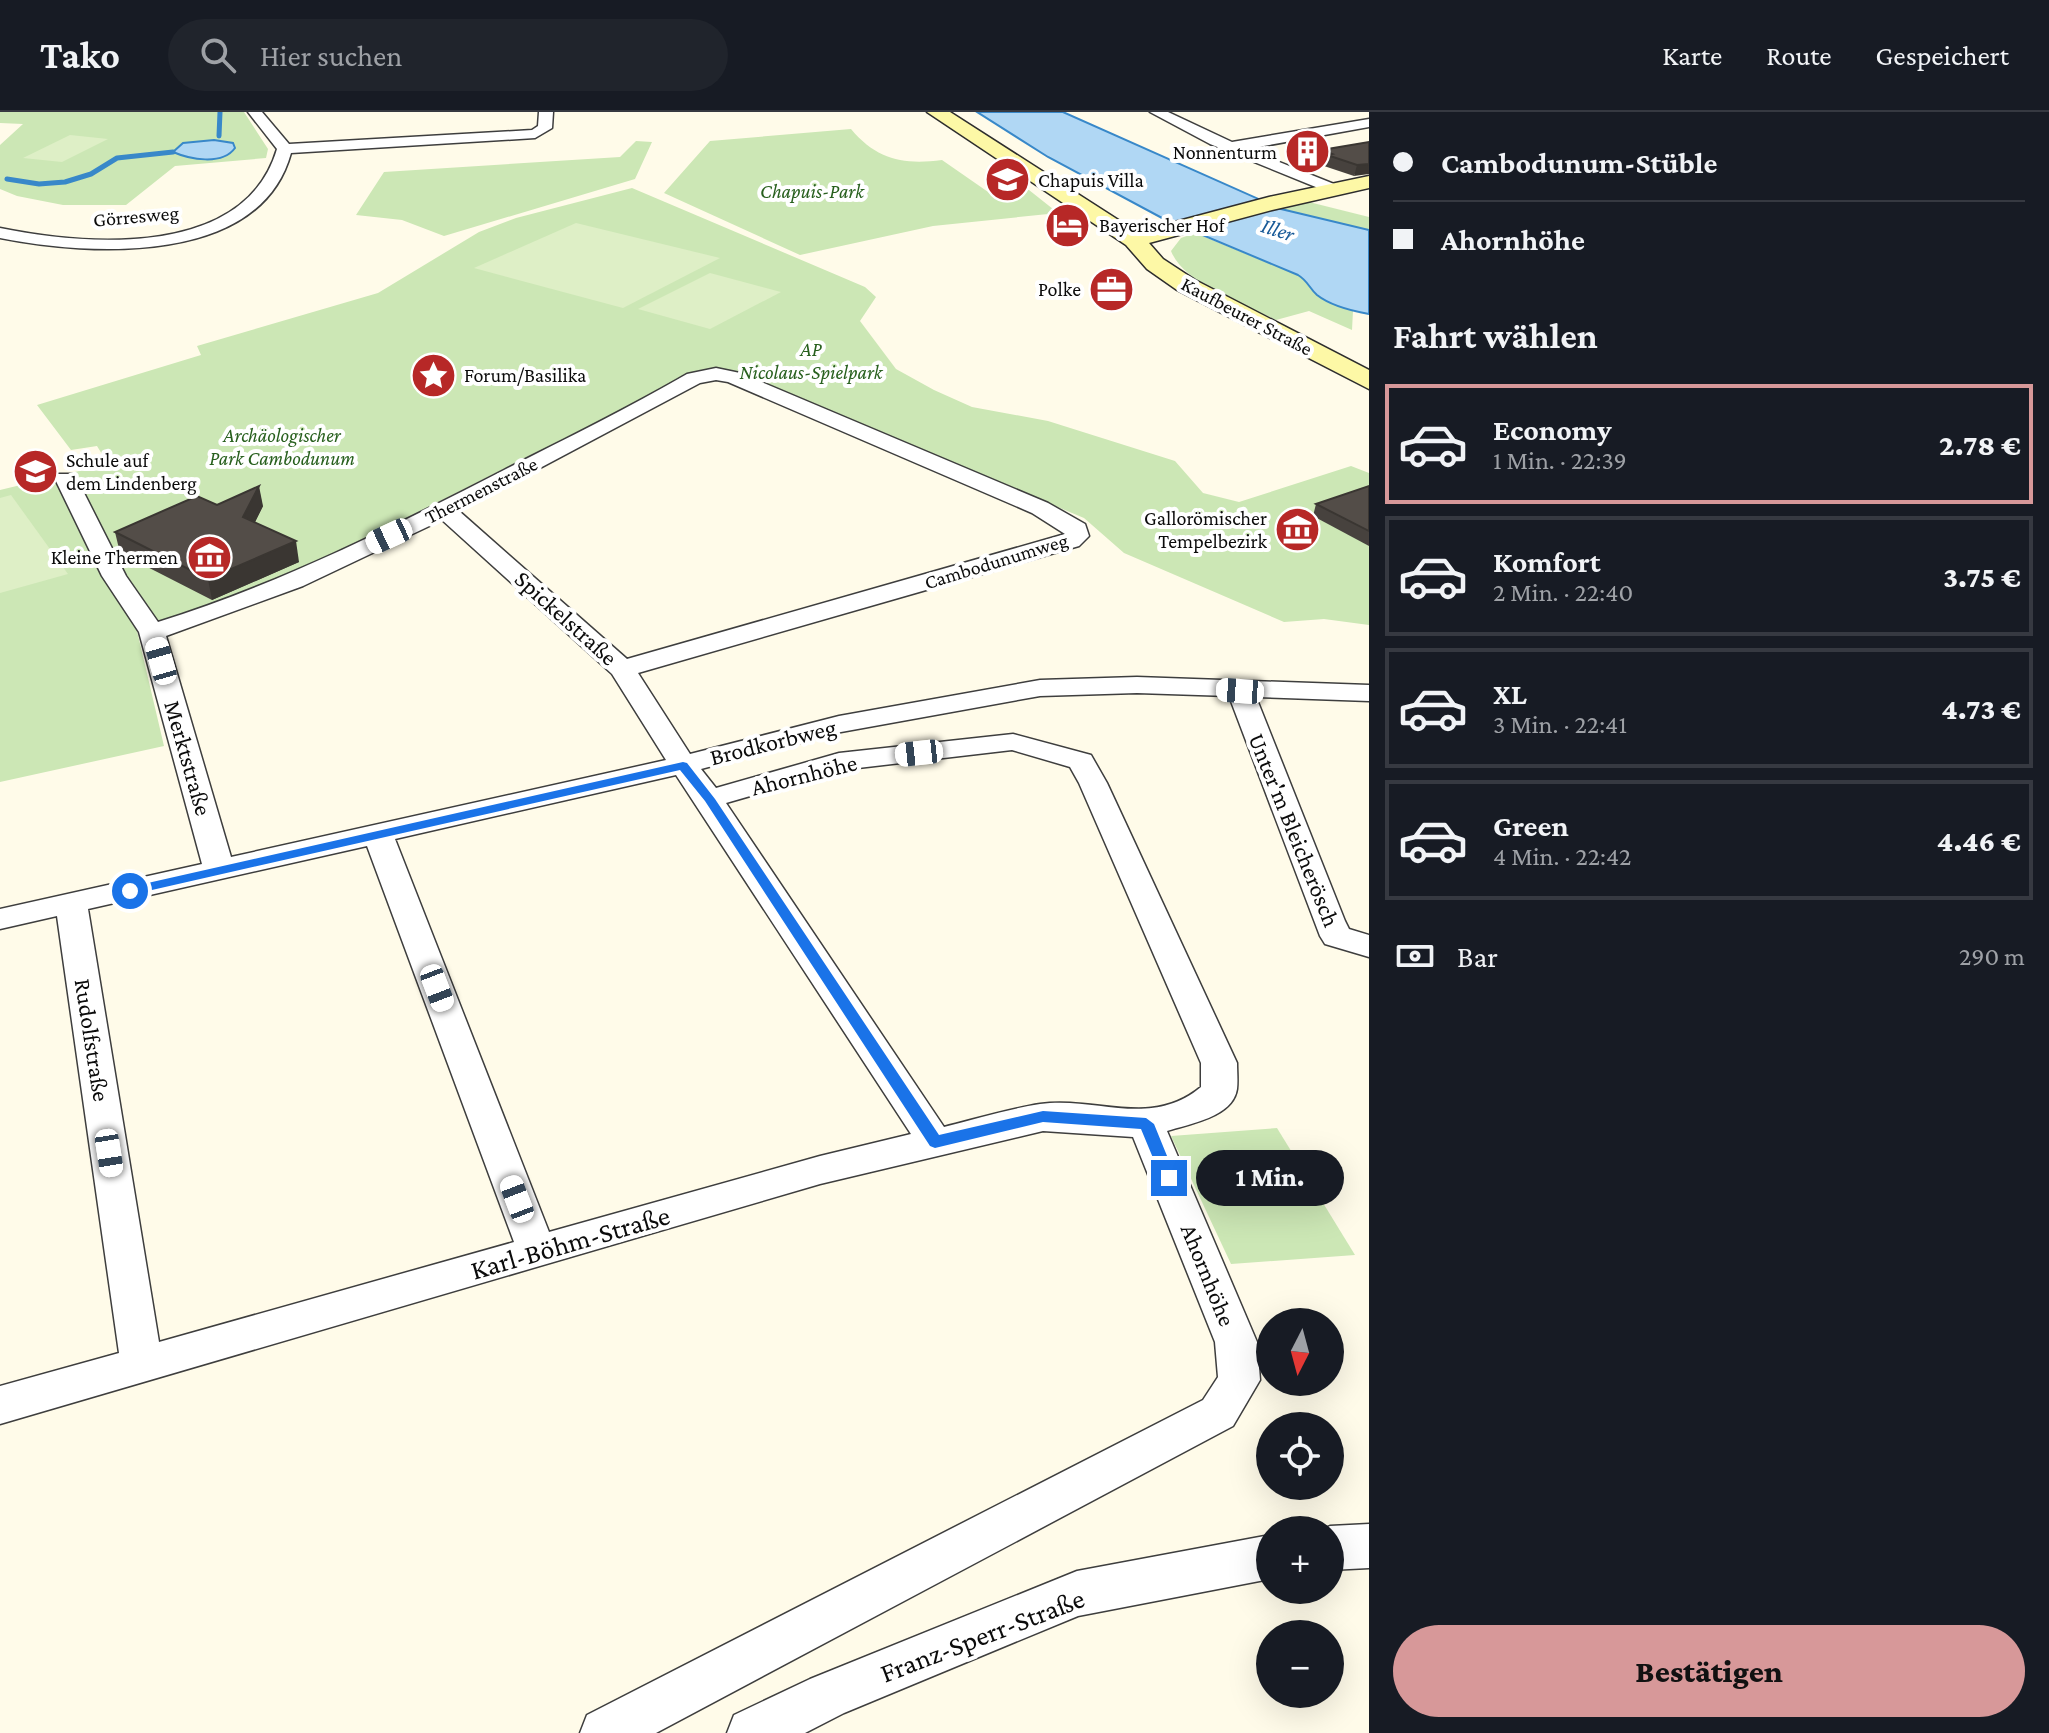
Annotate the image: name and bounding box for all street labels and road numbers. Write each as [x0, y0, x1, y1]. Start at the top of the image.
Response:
street label: Görresweg [92, 201, 180, 232]
street label: Kaufbeurer Straße [1178, 272, 1316, 360]
street label: Thermenstraße [421, 452, 541, 528]
street label: Cambodunumweg [922, 529, 1071, 594]
street label: Spickelstraße [510, 565, 623, 671]
street label: Merktstraße [159, 697, 218, 819]
street label: Brodkorbweg [707, 713, 839, 770]
street label: Unter'm Bleicherösch [1243, 729, 1346, 931]
street label: Ahornhöhe [748, 748, 860, 801]
street label: Rudolfstraße [69, 977, 116, 1103]
street label: Karl-Böhm-Straße [467, 1199, 673, 1286]
street label: Ahornhöhe [1176, 1220, 1241, 1330]
street label: Franz-Sperr-Straße [876, 1582, 1089, 1689]

